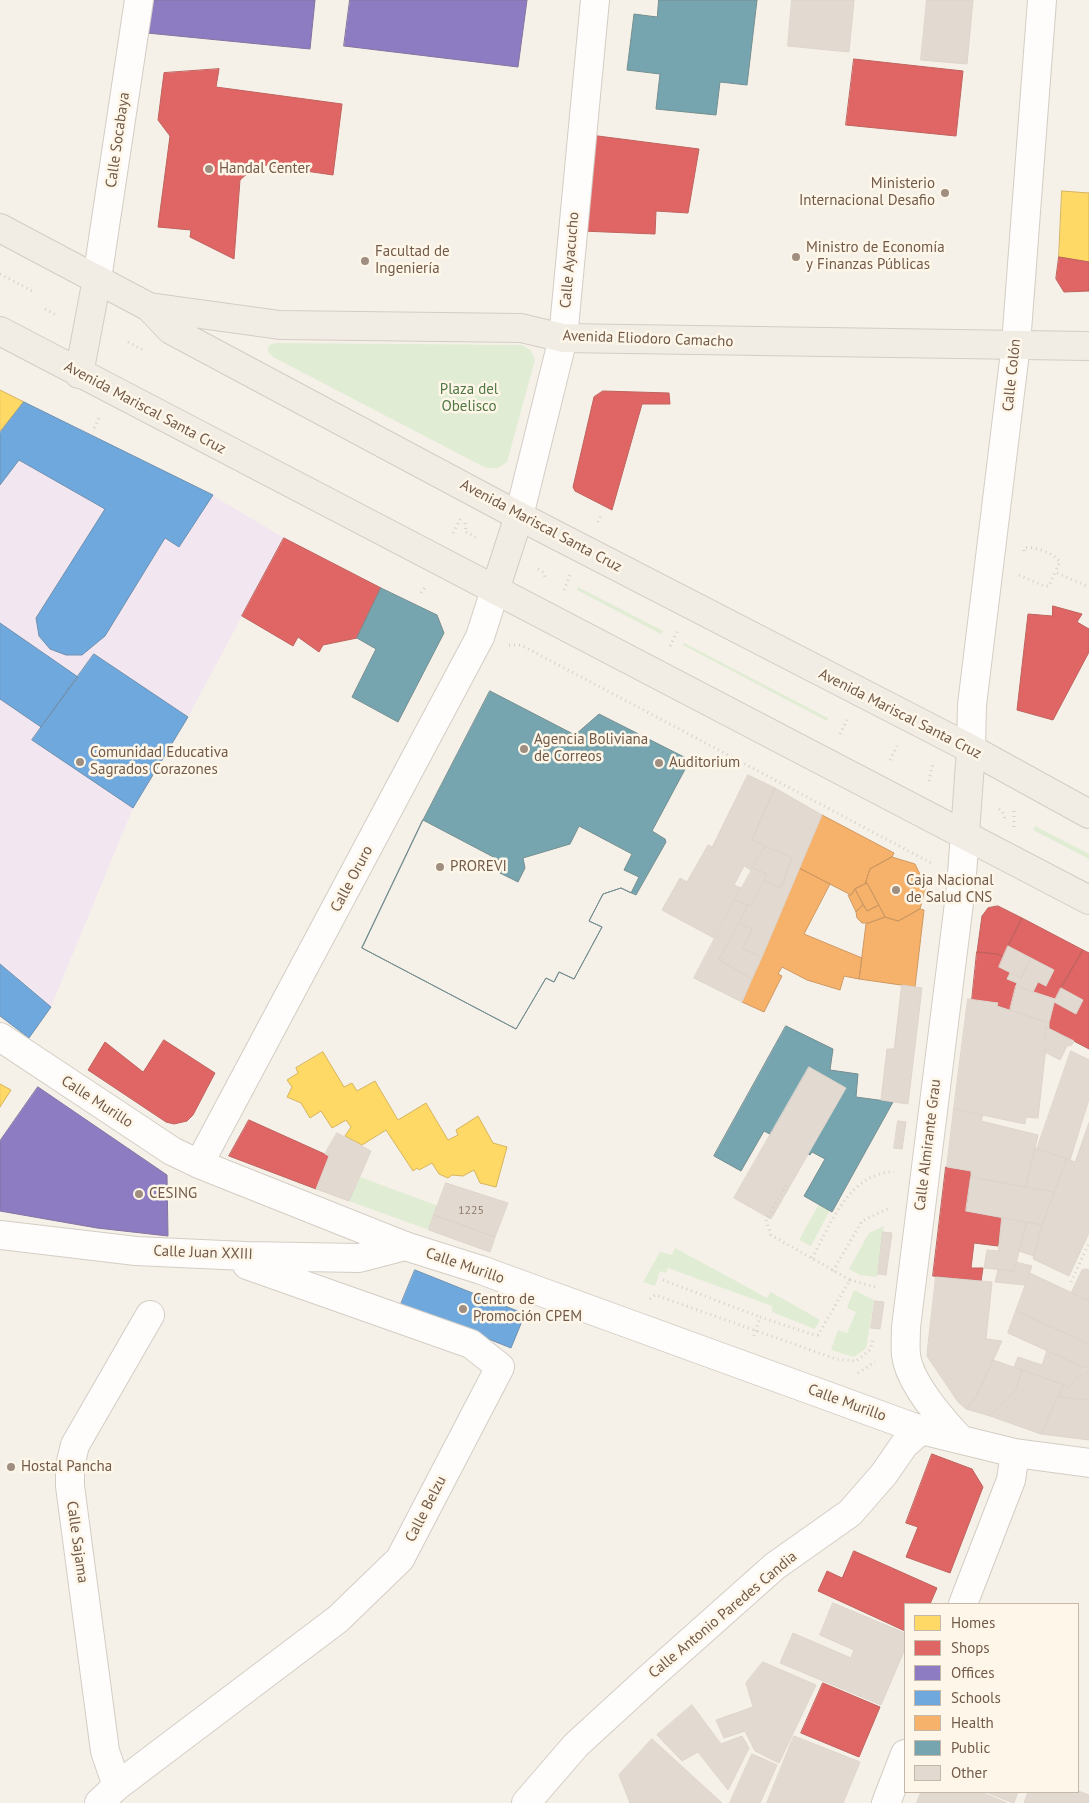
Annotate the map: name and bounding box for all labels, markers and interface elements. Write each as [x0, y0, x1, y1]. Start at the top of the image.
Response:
street label: Calle Socabaya [102, 91, 134, 189]
place label: Handal Center [219, 160, 310, 178]
marker: Handal Center [203, 163, 215, 175]
place label: Ministerio Internacional Desafio [799, 175, 935, 210]
marker: Ministerio Internacional Desafio [939, 187, 951, 199]
street label: Calle Ayacucho [557, 211, 583, 309]
place label: Ministro de Economía y Finanzas Públicas [806, 239, 945, 274]
place label: Facultad de Ingeniería [375, 243, 450, 278]
marker: Ministro de Economía y Finanzas Públicas [790, 251, 802, 263]
marker: Facultad de Ingeniería [359, 255, 371, 267]
street label: Avenida Eliodoro Camacho [562, 327, 734, 351]
street label: Calle Colón [999, 338, 1025, 412]
street label: Avenida Mariscal Santa Cruz [61, 358, 229, 458]
park label: Plaza del Obelisco [440, 381, 498, 416]
street label: Avenida Mariscal Santa Cruz [457, 476, 625, 576]
street label: Avenida Mariscal Santa Cruz [816, 665, 984, 763]
place label: Agencia Boliviana de Correos [534, 731, 648, 766]
marker: Agencia Boliviana de Correos [518, 743, 530, 755]
place label: Comunidad Educativa Sagrados Corazones [90, 744, 228, 779]
place label: Auditorium [669, 754, 740, 772]
marker: Comunidad Educativa Sagrados Corazones [74, 756, 86, 768]
marker: Auditorium [653, 757, 665, 769]
street label: Calle Oruro [327, 843, 377, 915]
place label: PROREVI [450, 858, 507, 876]
marker: PROREVI [434, 861, 446, 873]
place label: Caja Nacional de Salud CNS [906, 872, 994, 907]
marker: Caja Nacional de Salud CNS [890, 884, 902, 896]
street label: Calle Murillo [58, 1072, 136, 1132]
street label: Calle Almirante Grau [911, 1078, 945, 1212]
place label: CESING [149, 1185, 197, 1203]
marker: CESING [133, 1188, 145, 1200]
house number: 1225 [458, 1204, 484, 1218]
street label: Calle Juan XXIII [153, 1242, 253, 1264]
street label: Calle Murillo [423, 1244, 507, 1288]
place label: Centro de Promoción CPEM [473, 1291, 582, 1326]
marker: Centro de Promoción CPEM [457, 1303, 469, 1315]
street label: Calle Murillo [805, 1381, 889, 1425]
place label: Hostal Pancha [21, 1458, 112, 1476]
marker: Hostal Pancha [5, 1461, 17, 1473]
street label: Calle Belzu [402, 1473, 450, 1545]
street label: Calle Sajama [62, 1500, 92, 1584]
street label: Calle Antonio Paredes Candia [645, 1548, 801, 1682]
legend [904, 1603, 1079, 1793]
text: Homes [951, 1613, 995, 1632]
text: Shops [951, 1638, 990, 1657]
text: Offices [951, 1663, 995, 1682]
text: Schools [951, 1688, 1001, 1707]
text: Health [951, 1713, 994, 1732]
text: Public [951, 1738, 990, 1757]
text: Other [951, 1763, 987, 1782]

